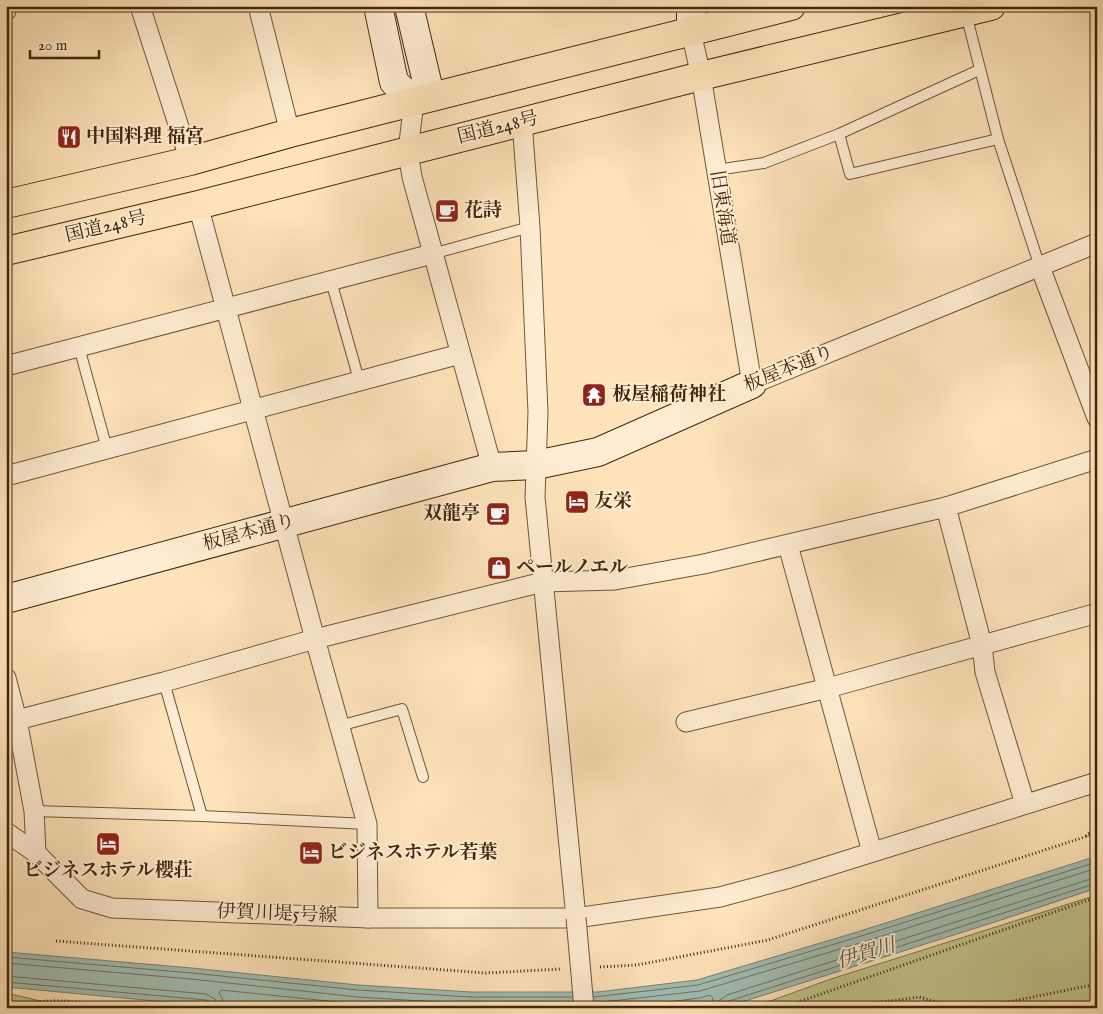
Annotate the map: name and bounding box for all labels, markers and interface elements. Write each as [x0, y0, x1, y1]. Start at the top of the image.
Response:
scale bar [30, 28, 99, 60]
text: 20 m [38, 36, 68, 55]
street label: 国道248号 [455, 106, 541, 150]
restaurant icon: 中国料理 福宮 [56, 124, 82, 150]
place label: 中国料理 福宮 [86, 125, 204, 149]
street label: 旧東海道 [704, 169, 740, 247]
cafe icon: 花詩 [434, 198, 460, 224]
place label: 花詩 [464, 199, 502, 223]
street label: 国道248号 [63, 206, 149, 248]
street label: 板屋本通り [740, 340, 838, 398]
temple icon: 板屋稲荷神社 [581, 382, 607, 408]
place label: 板屋稲荷神社 [612, 383, 726, 407]
hotel icon: 友栄 [564, 489, 590, 515]
place label: 友栄 [594, 490, 632, 514]
cafe icon: 双龍亭 [485, 501, 511, 527]
place label: 双龍亭 [423, 502, 480, 526]
street label: 板屋本通り [200, 509, 298, 557]
shop icon: ペールノエル [486, 555, 512, 581]
place label: ペールノエル [516, 556, 628, 580]
hotel icon: ビジネスホテル櫻荘 [95, 831, 121, 857]
hotel icon: ビジネスホテル若葉 [298, 840, 324, 866]
place label: ビジネスホテル若葉 [328, 841, 497, 865]
place label: ビジネスホテル櫻荘 [23, 859, 193, 883]
street label: 伊賀川堤5号線 [216, 900, 338, 928]
water label: 伊賀川 [834, 933, 900, 975]

